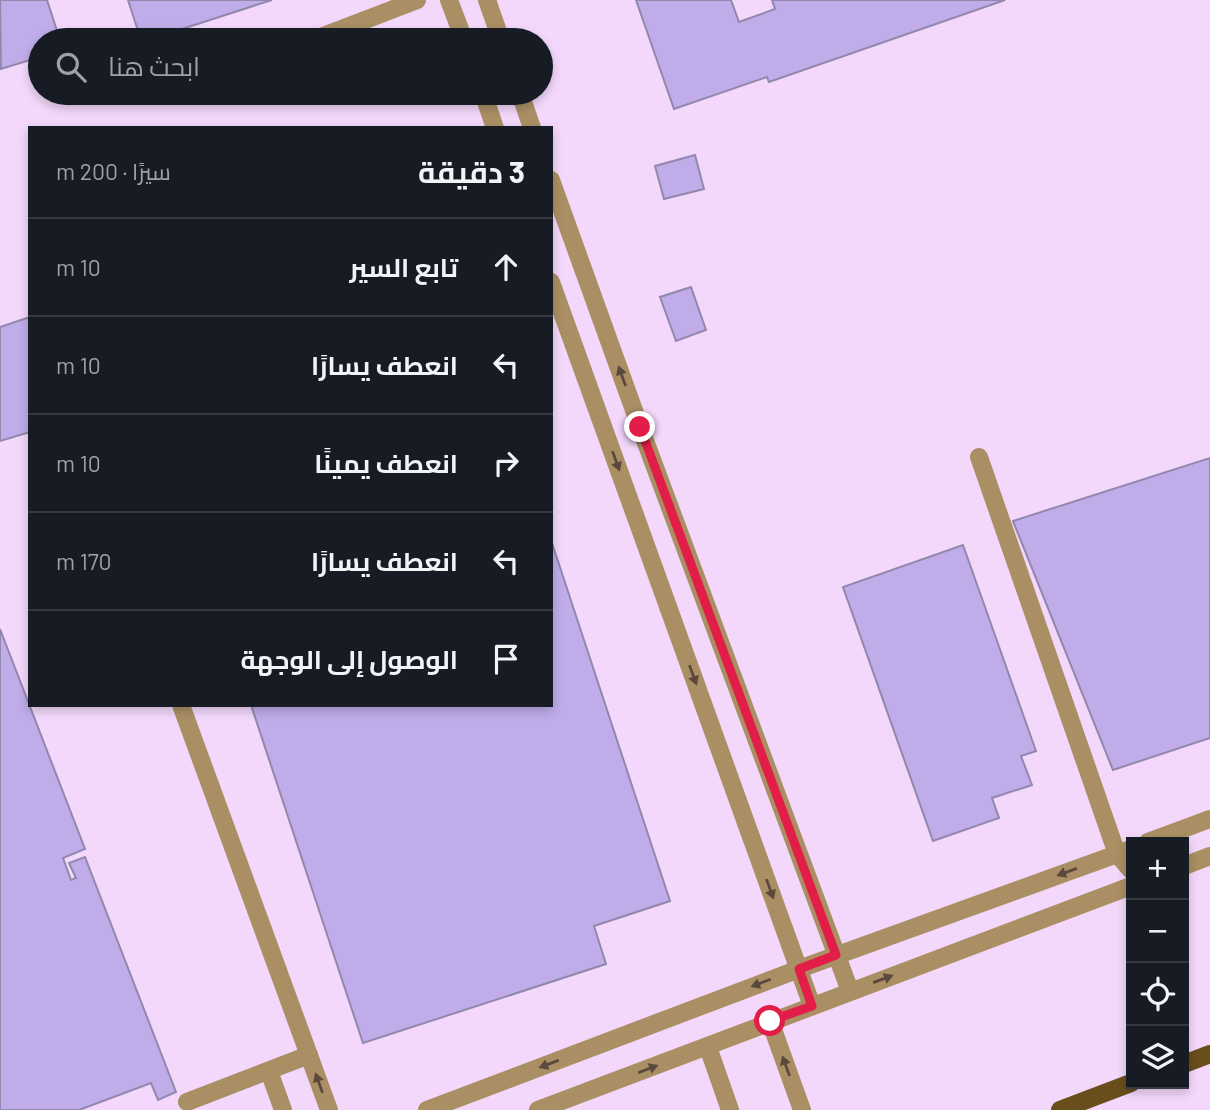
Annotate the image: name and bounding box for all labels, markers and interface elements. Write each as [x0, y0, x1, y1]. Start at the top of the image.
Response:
search box [28, 28, 553, 105]
icon: search [52, 48, 90, 86]
text: ابحث هنا [108, 50, 200, 81]
text: 3 دقيقة [418, 153, 525, 189]
text: سيرًا · 200 m [56, 157, 171, 185]
icon: ahead [487, 248, 525, 286]
text: تابع السير [349, 251, 458, 282]
text: 10 m [56, 253, 101, 281]
icon: left [487, 346, 525, 384]
text: انعطف يسارًا [311, 349, 458, 380]
text: 10 m [56, 351, 101, 379]
one-way arrow [616, 366, 627, 387]
route end [624, 411, 655, 442]
icon: right [487, 444, 525, 482]
text: انعطف يمينًا [314, 447, 458, 478]
text: 10 m [56, 449, 101, 477]
one-way arrow [611, 451, 622, 472]
icon: left [487, 542, 525, 580]
text: انعطف يسارًا [311, 545, 458, 576]
text: 170 m [56, 547, 112, 575]
icon: arrive [487, 640, 525, 678]
text: الوصول إلى الوجهة [240, 643, 458, 674]
one-way arrow [688, 665, 699, 686]
map controls [1126, 837, 1189, 1089]
button: + [1126, 837, 1189, 900]
one-way arrow [1057, 867, 1078, 878]
one-way arrow [765, 879, 776, 900]
button: − [1126, 900, 1189, 963]
button: locate [1126, 963, 1189, 1026]
one-way arrow [873, 973, 894, 984]
one-way arrow [751, 978, 772, 989]
route start [754, 1005, 785, 1036]
button: layers [1126, 1026, 1189, 1089]
one-way arrow [780, 1055, 791, 1076]
one-way arrow [538, 1059, 559, 1070]
one-way arrow [638, 1063, 659, 1074]
one-way arrow [313, 1072, 324, 1093]

